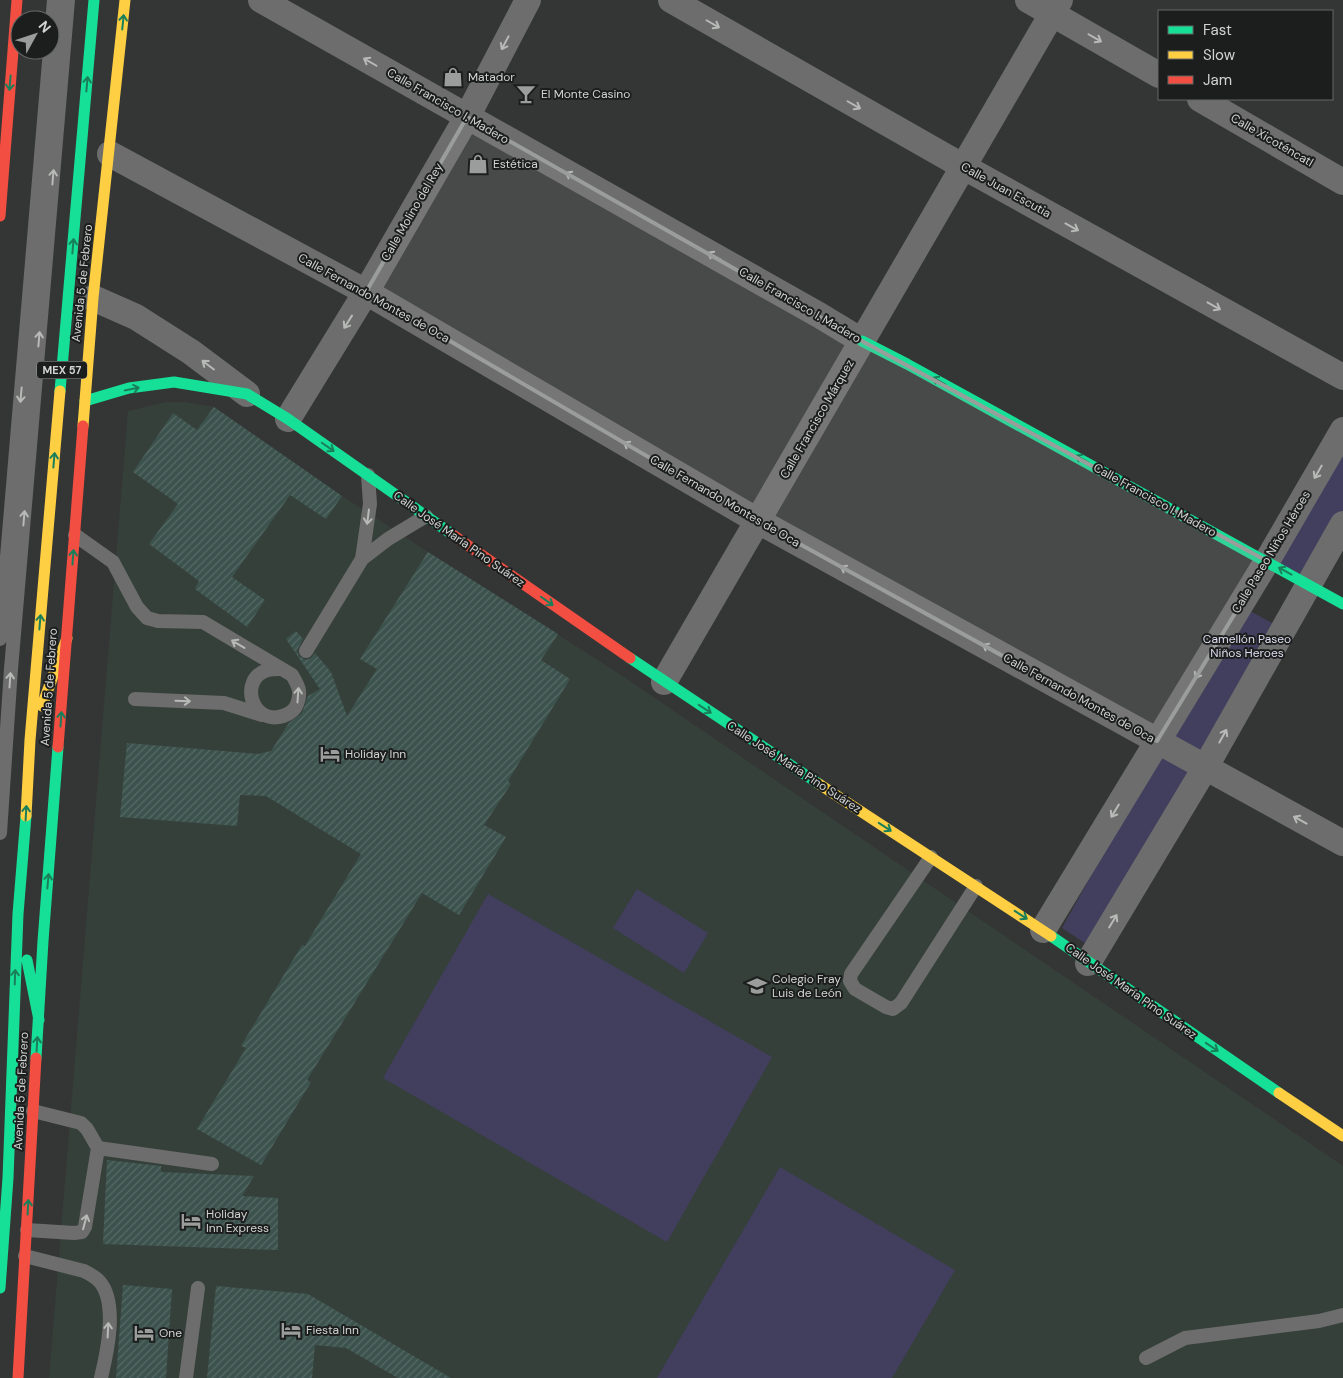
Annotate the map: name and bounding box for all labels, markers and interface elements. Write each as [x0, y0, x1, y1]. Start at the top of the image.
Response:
north arrow [10, 10, 60, 60]
legend [1158, 10, 1333, 100]
one-way arrow [118, 14, 128, 30]
text: N [35, 17, 55, 36]
one-way arrow [705, 20, 720, 29]
text: Fast [1203, 20, 1232, 40]
one-way arrow [1087, 33, 1101, 43]
one-way arrow [500, 35, 510, 50]
text: Slow [1203, 45, 1236, 65]
one-way arrow [363, 56, 377, 66]
street label: Calle Francisco I. Madero [384, 64, 512, 148]
shop icon: Matador [442, 66, 464, 88]
place label: Matador [468, 69, 515, 85]
text: Jam [1203, 70, 1232, 90]
one-way arrow [6, 75, 15, 91]
one-way arrow [82, 76, 91, 92]
bar icon: El Monte Casino [515, 83, 537, 105]
place label: El Monte Casino [541, 86, 630, 102]
one-way arrow [847, 100, 861, 110]
street label: Calle Xicoténcatl [1228, 110, 1316, 170]
shop icon: Estética [467, 153, 489, 175]
place label: Estética [493, 156, 538, 172]
street label: Calle Juan Escutia [958, 159, 1054, 221]
street label: Calle Molino del Rey [377, 160, 447, 264]
one-way arrow [48, 169, 58, 185]
one-way arrow [565, 171, 580, 181]
one-way arrow [1065, 222, 1080, 232]
street label: Avenida 5 de Febrero [68, 223, 96, 343]
one-way arrow [68, 238, 77, 254]
street label: Calle Fernando Montes de Oca [295, 250, 453, 346]
one-way arrow [706, 251, 721, 261]
street label: Calle Francisco I. Madero [736, 263, 864, 347]
one-way arrow [1207, 301, 1221, 311]
one-way arrow [343, 314, 353, 328]
one-way arrow [35, 331, 44, 347]
street label: Calle Francisco Márquez [776, 356, 858, 482]
one-way arrow [201, 360, 215, 370]
road number: MEX 57 [37, 362, 87, 378]
one-way arrow [932, 376, 947, 385]
one-way arrow [123, 383, 139, 393]
one-way arrow [16, 387, 25, 403]
one-way arrow [622, 441, 637, 451]
one-way arrow [321, 442, 335, 452]
street label: Calle Fernando Montes de Oca [647, 451, 803, 551]
one-way arrow [49, 452, 59, 468]
one-way arrow [1074, 454, 1089, 464]
street label: Calle Francisco I. Madero [1091, 459, 1219, 541]
one-way arrow [1313, 465, 1323, 479]
street label: Calle José María Pino Suárez [390, 487, 528, 591]
street label: Calle Paseo Niños Héroes [1228, 488, 1314, 616]
one-way arrow [363, 509, 373, 525]
one-way arrow [19, 510, 29, 526]
one-way arrow [68, 550, 78, 566]
one-way arrow [840, 565, 855, 574]
one-way arrow [1278, 566, 1293, 576]
one-way arrow [540, 596, 554, 606]
one-way arrow [35, 614, 45, 630]
street label: Avenida 5 de Febrero [37, 628, 61, 746]
park label: Camellón Paseo Niños Heroes [1203, 631, 1291, 661]
one-way arrow [232, 638, 246, 648]
one-way arrow [983, 643, 997, 653]
street label: Calle Fernando Montes de Oca [1000, 650, 1158, 746]
one-way arrow [1194, 664, 1204, 678]
one-way arrow [6, 672, 15, 688]
one-way arrow [293, 687, 303, 703]
one-way arrow [175, 697, 191, 706]
one-way arrow [697, 704, 711, 714]
one-way arrow [56, 712, 65, 728]
street label: Calle José María Pino Suárez [724, 718, 864, 816]
one-way arrow [1218, 729, 1228, 744]
hotel icon: Holiday Inn [319, 743, 341, 765]
place label: Holiday Inn [345, 746, 406, 762]
one-way arrow [1109, 803, 1119, 817]
one-way arrow [22, 805, 31, 821]
one-way arrow [1294, 814, 1308, 824]
one-way arrow [877, 822, 891, 832]
one-way arrow [44, 874, 53, 890]
one-way arrow [1013, 911, 1027, 921]
one-way arrow [1109, 915, 1119, 929]
street label: Calle José María Pino Suárez [1062, 939, 1200, 1043]
one-way arrow [11, 970, 20, 986]
place label: Colegio Fray Luis de León [772, 971, 842, 1001]
school or university icon: Colegio Fray Luis de León [746, 975, 768, 997]
street label: Avenida 5 de Febrero [10, 1032, 32, 1150]
one-way arrow [33, 1036, 42, 1052]
one-way arrow [1205, 1042, 1219, 1052]
one-way arrow [23, 1199, 32, 1215]
place label: Holiday Inn Express [206, 1206, 269, 1236]
hotel icon: Holiday Inn Express [180, 1210, 202, 1232]
one-way arrow [81, 1214, 90, 1230]
hotel icon: Fiesta Inn [280, 1319, 302, 1341]
one-way arrow [104, 1322, 113, 1338]
hotel icon: One [133, 1322, 155, 1344]
place label: Fiesta Inn [306, 1322, 359, 1338]
place label: One [159, 1325, 182, 1341]

